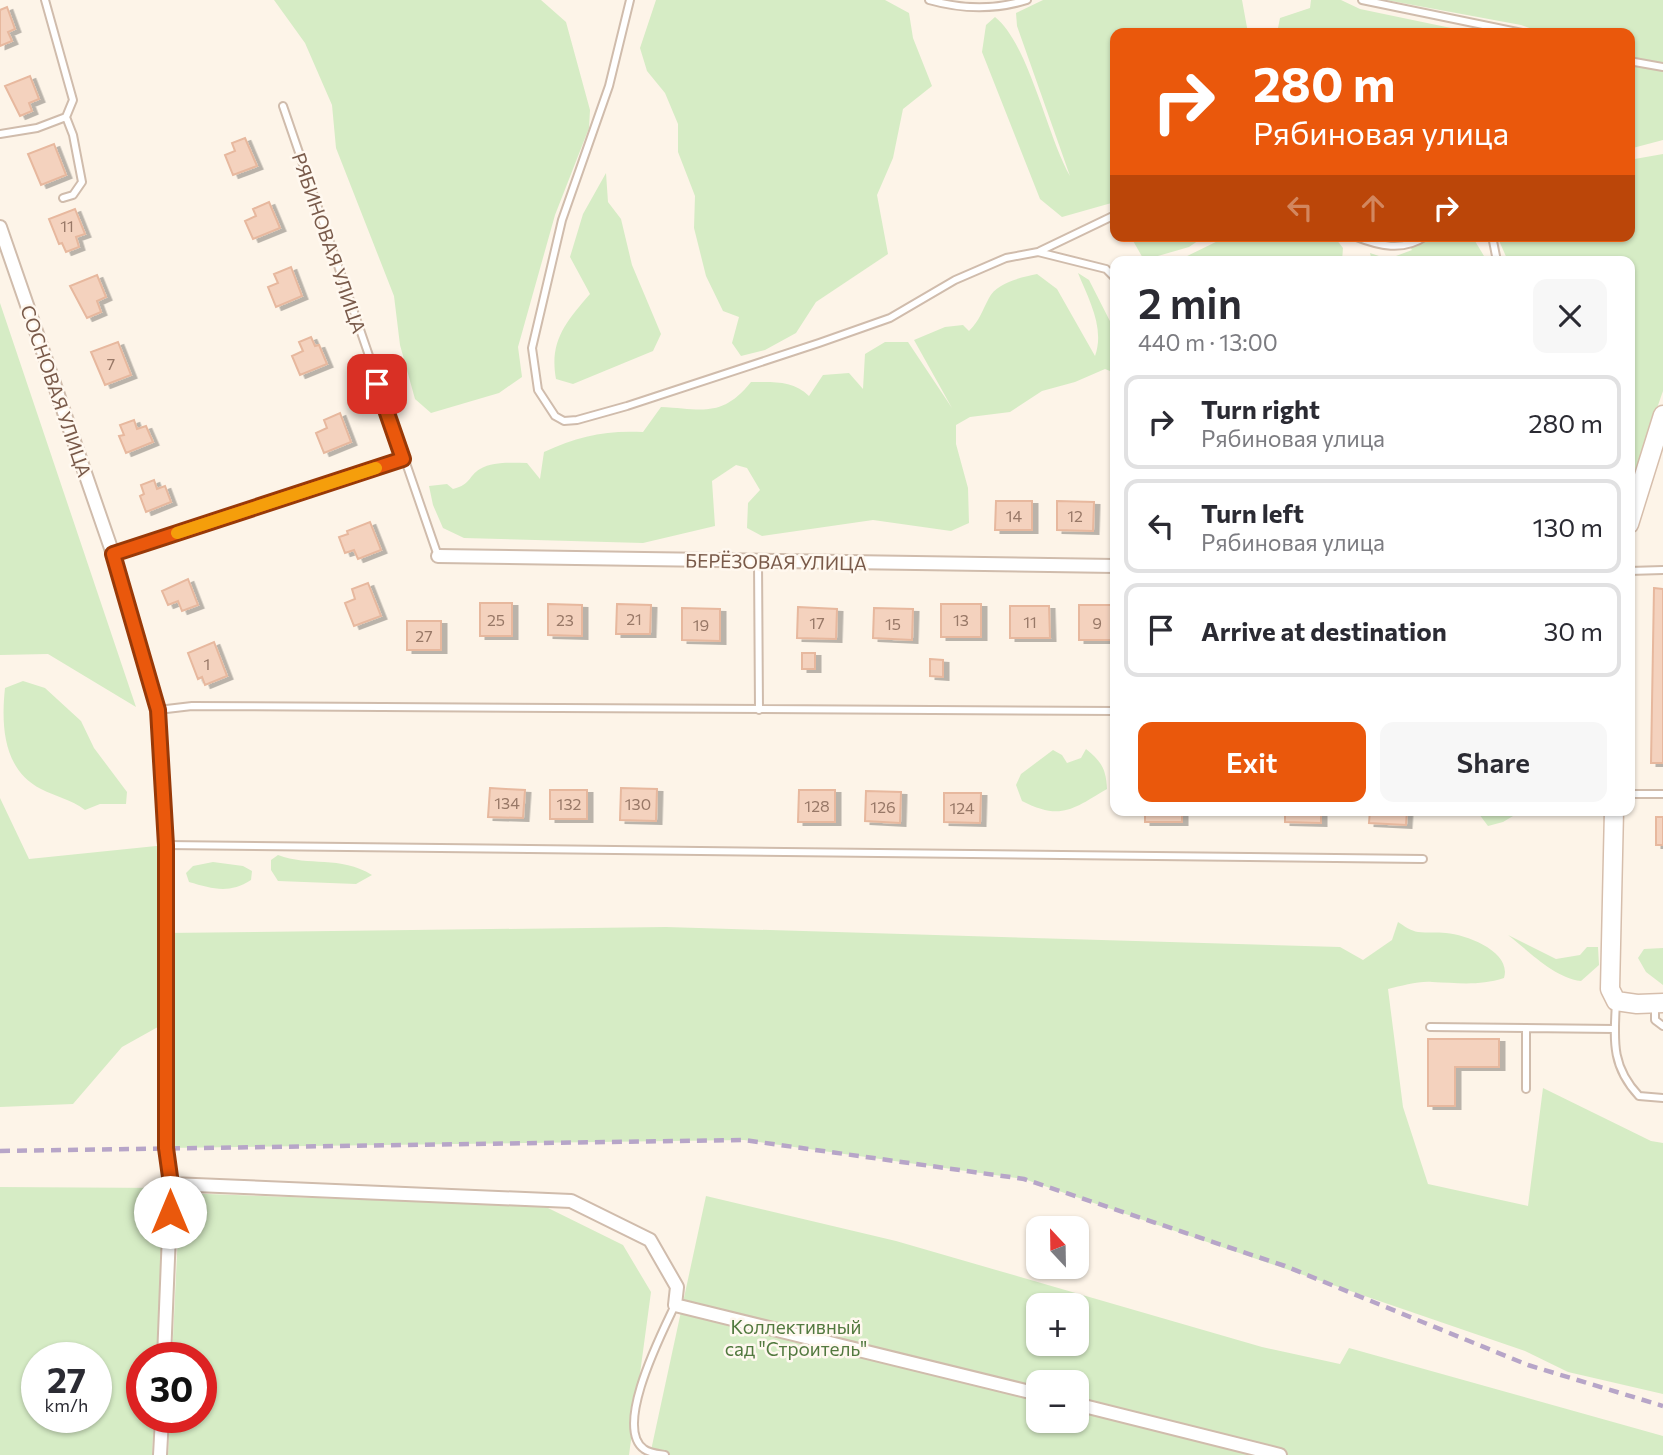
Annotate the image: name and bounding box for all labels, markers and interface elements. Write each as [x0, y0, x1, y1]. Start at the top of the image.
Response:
text: 280 m [1253, 52, 1396, 112]
icon: right [1138, 56, 1229, 147]
text: Рябиновая улица [1253, 112, 1509, 152]
street label: РЯБИНОВАЯ УЛИЦА [288, 149, 371, 336]
icon: left [1281, 189, 1319, 227]
icon: ahead [1354, 189, 1392, 227]
icon: right [1427, 189, 1465, 227]
house number: 11 [60, 216, 74, 235]
text: 2 min [1138, 276, 1242, 328]
button: close [1533, 279, 1607, 353]
street label: СОСНОВАЯ УЛИЦА [16, 302, 97, 480]
text: 440 m · 13:00 [1138, 328, 1278, 356]
house number: 7 [107, 354, 115, 373]
pin [347, 354, 407, 414]
icon: arrive [358, 365, 396, 403]
text: Turn right [1201, 393, 1320, 424]
icon: right [1142, 403, 1180, 441]
text: 280 m [1528, 407, 1603, 438]
text: Рябиновая улица [1201, 424, 1385, 452]
text: Turn left [1201, 497, 1304, 528]
house number: 14 [1006, 506, 1023, 525]
house number: 12 [1067, 506, 1083, 525]
icon: left [1142, 507, 1180, 545]
text: 130 m [1532, 511, 1603, 542]
text: Рябиновая улица [1201, 528, 1385, 556]
street label: БЕРЁЗОВАЯ УЛИЦА [685, 548, 867, 575]
house number: 21 [626, 609, 642, 628]
house number: 25 [487, 610, 505, 629]
house number: 23 [556, 610, 574, 629]
house number: 13 [953, 610, 969, 629]
icon: arrive [1142, 611, 1180, 649]
house number: 11 [1023, 612, 1037, 631]
house number: 17 [809, 613, 825, 632]
house number: 9 [1092, 613, 1102, 632]
house number: 15 [885, 614, 901, 633]
house number: 19 [693, 615, 709, 634]
text: Arrive at destination [1201, 615, 1447, 646]
text: 30 m [1544, 615, 1603, 646]
house number: 27 [415, 626, 433, 645]
house number: 1 [204, 654, 210, 673]
button: Exit [1138, 722, 1366, 802]
button: Share [1380, 722, 1607, 802]
house number: 134 [494, 793, 520, 812]
house number: 132 [557, 794, 582, 813]
house number: 130 [625, 794, 651, 813]
house number: 128 [804, 796, 830, 815]
house number: 126 [870, 797, 896, 816]
house number: 124 [949, 798, 975, 817]
position arrow [133, 1175, 207, 1249]
north arrow [1026, 1216, 1088, 1279]
map controls [1026, 1216, 1089, 1433]
button: + [1026, 1293, 1089, 1356]
park label: Коллективный сад "Строитель" [725, 1315, 867, 1360]
speed limit sign: 30 [126, 1342, 217, 1433]
text: 27 [47, 1357, 86, 1400]
button: − [1026, 1370, 1089, 1433]
text: km/h [45, 1394, 88, 1416]

